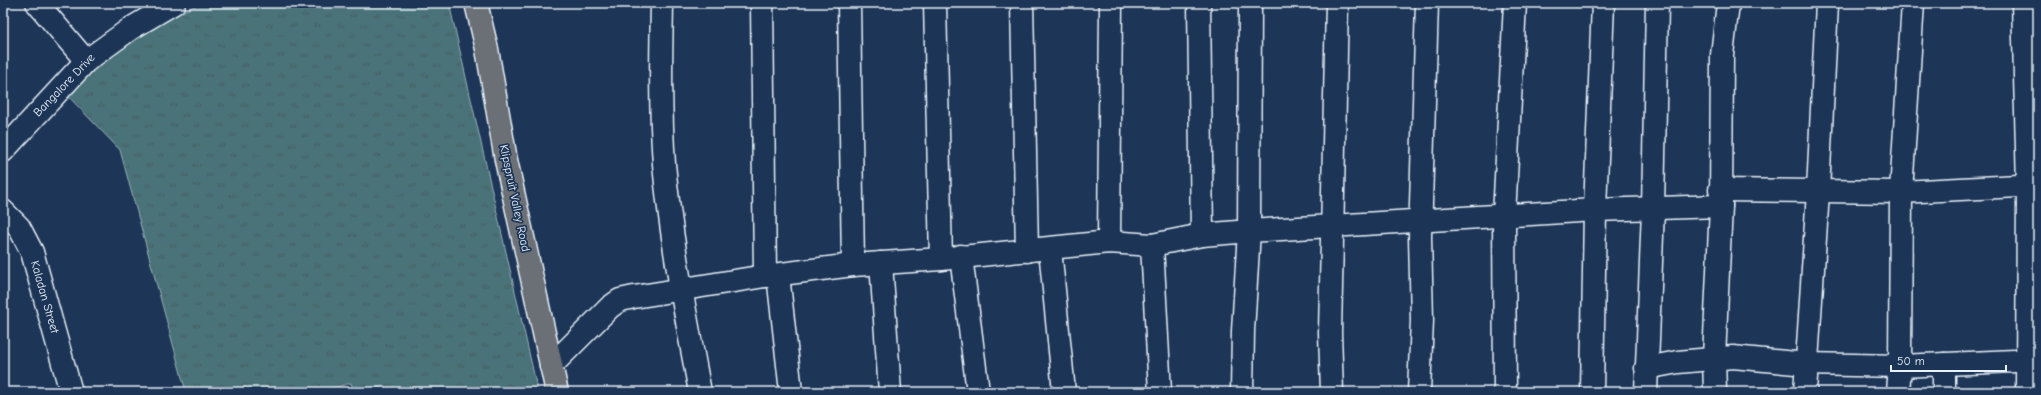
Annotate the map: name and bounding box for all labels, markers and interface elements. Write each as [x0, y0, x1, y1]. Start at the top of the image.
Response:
street label: Bangalore Drive [30, 51, 98, 119]
street label: Klipspruit Valley Road [497, 143, 533, 253]
street label: Kaladan Street [28, 259, 62, 336]
scale bar [1891, 347, 2006, 373]
text: 50 m [1897, 354, 1925, 368]

